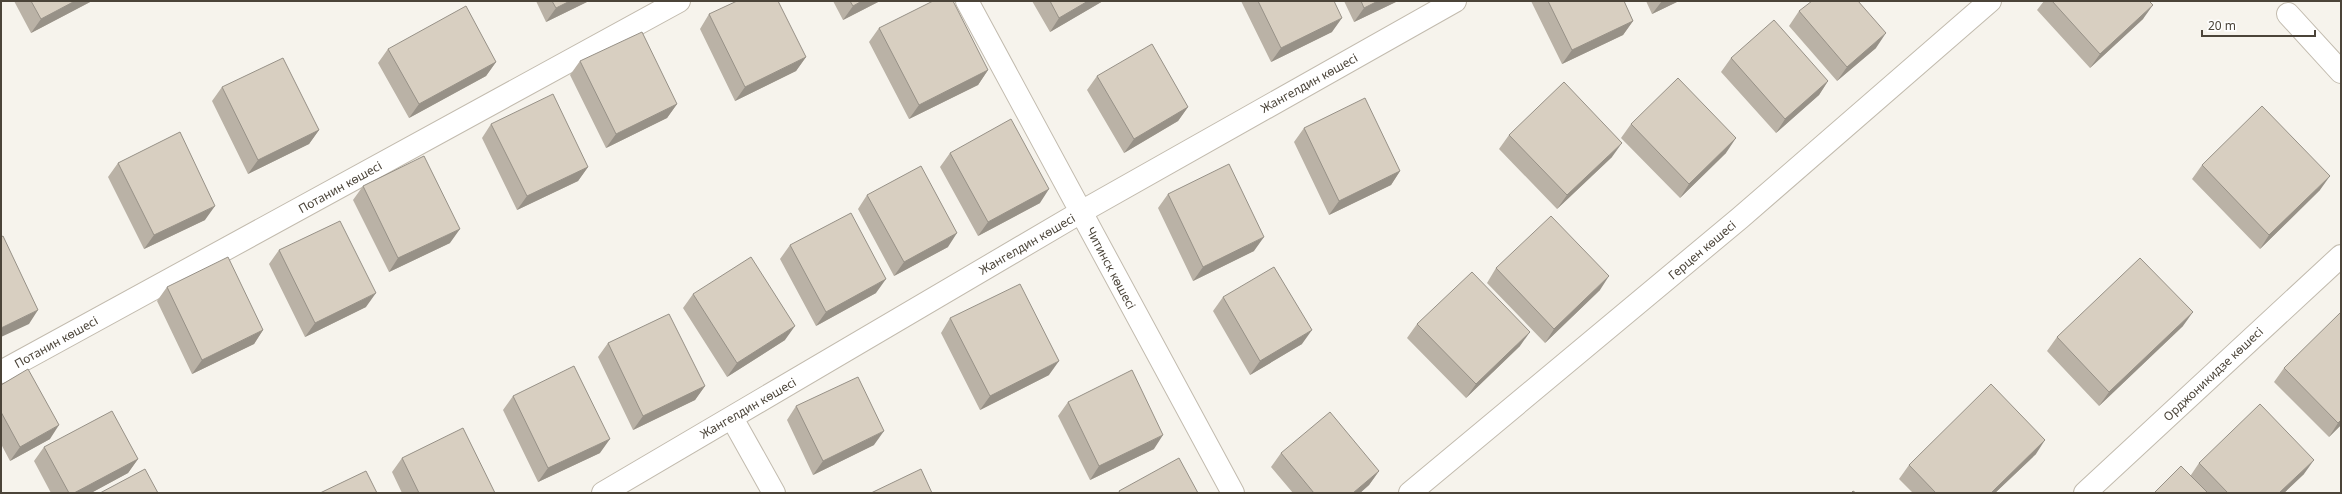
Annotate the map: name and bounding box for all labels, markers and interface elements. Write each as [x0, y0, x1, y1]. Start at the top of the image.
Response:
scale bar [2202, 12, 2315, 38]
text: 20 m [2208, 17, 2236, 34]
street label: Жангелдин көшесі [1257, 49, 1361, 117]
street label: Потанин көшесі [295, 157, 385, 217]
street label: Жангелдин көшесі [976, 210, 1078, 278]
street label: Герцен көшесі [1664, 217, 1740, 283]
street label: Читинск көшесі [1082, 224, 1140, 312]
street label: Потанин көшесі [11, 312, 101, 372]
street label: Орджоникидзе көшесі [2159, 323, 2267, 425]
street label: Жангелдин көшесі [697, 374, 799, 442]

